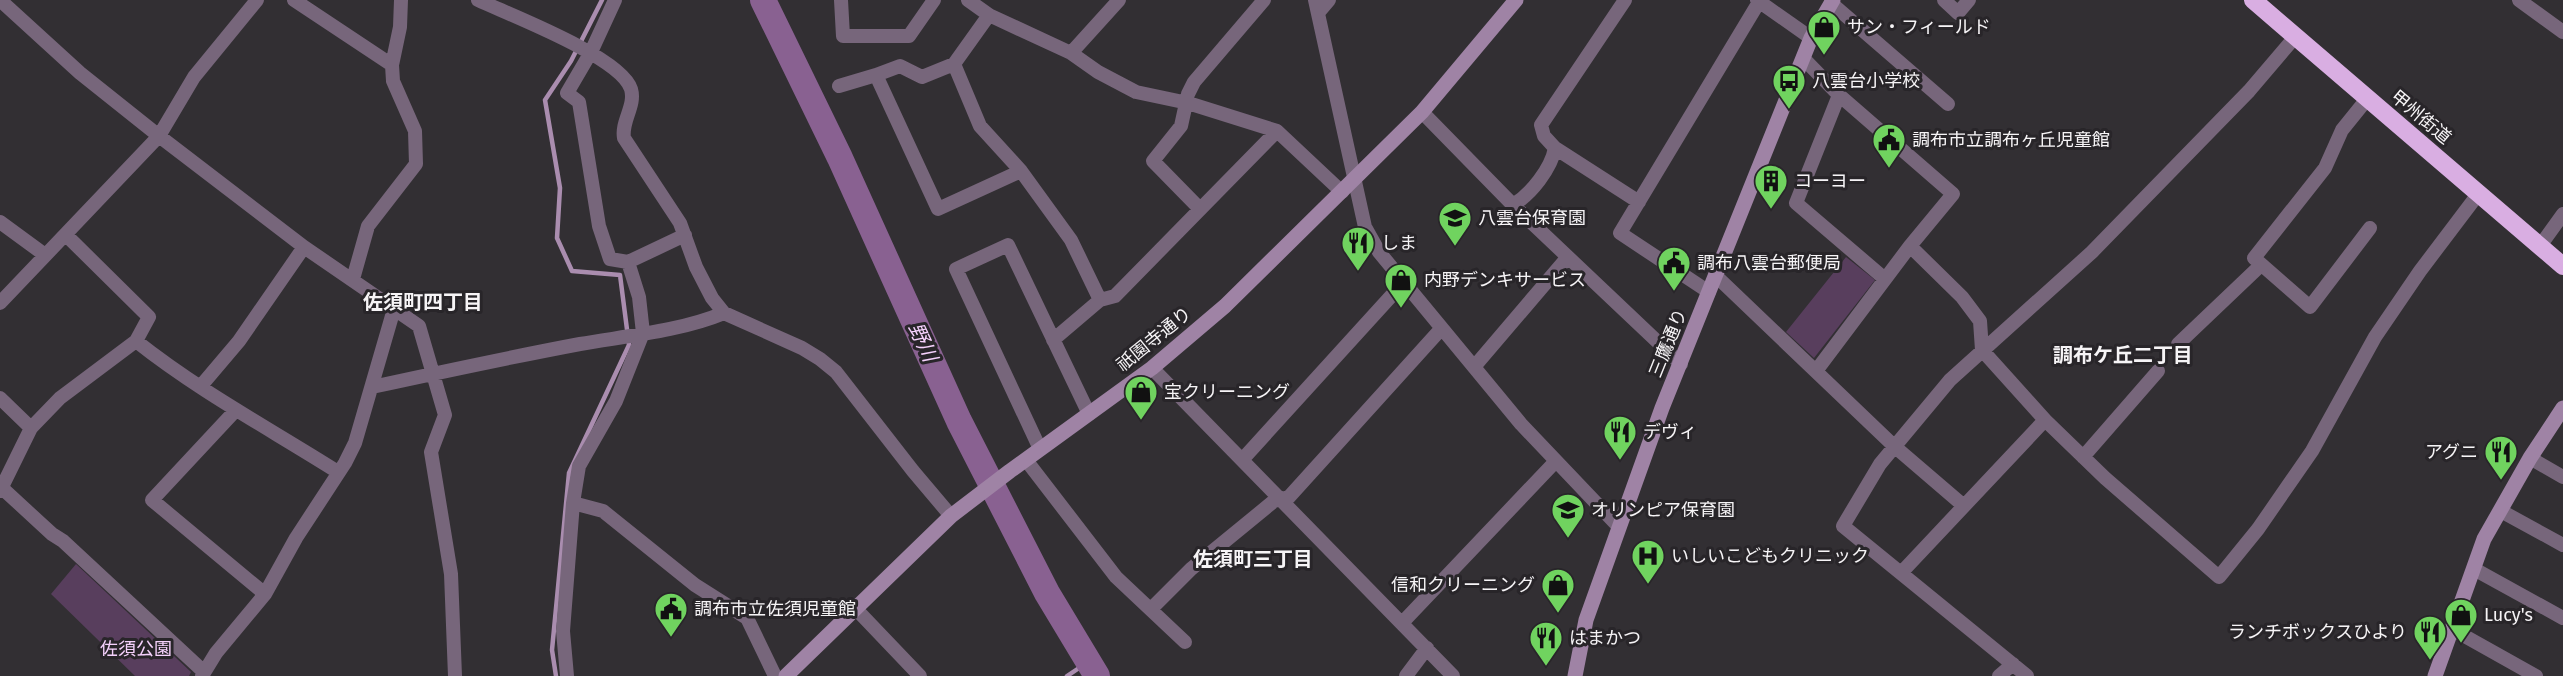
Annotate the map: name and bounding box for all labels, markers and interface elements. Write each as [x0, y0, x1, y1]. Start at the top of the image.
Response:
shop icon: サン・フィールド [1806, 9, 1842, 56]
place label: サン・フィールド [1847, 16, 1991, 38]
bus stop icon: 八雲台小学校 [1771, 63, 1807, 110]
place label: 八雲台小学校 [1812, 70, 1920, 92]
street label: 甲州街道 [2386, 85, 2456, 149]
public building icon: 調布市立調布ヶ丘児童館 [1871, 122, 1907, 169]
place label: 調布市立調布ヶ丘児童館 [1912, 129, 2110, 151]
building icon: コーヨー [1753, 163, 1789, 210]
place label: コーヨー [1794, 170, 1866, 192]
school or university icon: 八雲台保育園 [1437, 200, 1473, 247]
place label: 八雲台保育園 [1478, 207, 1586, 229]
restaurant icon: しま [1340, 225, 1376, 272]
place label: しま [1381, 232, 1417, 254]
public building icon: 調布八雲台郵便局 [1656, 245, 1692, 292]
place label: 調布八雲台郵便局 [1697, 252, 1841, 274]
shop icon: 内野デンキサービス [1383, 262, 1419, 309]
place label: 内野デンキサービス [1424, 269, 1586, 291]
district label: 佐須町四丁目 [363, 290, 483, 314]
street label: 祇園寺通り [1112, 302, 1196, 376]
street label: 三鷹通り [1644, 306, 1692, 380]
water label: 野川 [904, 319, 943, 367]
district label: 調布ケ丘二丁目 [2053, 343, 2193, 367]
shop icon: 宝クリーニング [1123, 374, 1159, 421]
place label: 宝クリーニング [1164, 381, 1290, 403]
restaurant icon: デヴィ [1602, 414, 1638, 461]
place label: デヴィ [1643, 421, 1697, 443]
restaurant icon: アグニ [2483, 434, 2519, 481]
place label: アグニ [2425, 441, 2478, 463]
school or university icon: オリンピア保育園 [1550, 492, 1586, 539]
place label: オリンピア保育園 [1591, 499, 1735, 521]
hospital icon: いしいこどもクリニック [1630, 538, 1666, 585]
place label: いしいこどもクリニック [1671, 545, 1869, 567]
district label: 佐須町三丁目 [1193, 547, 1313, 571]
shop icon: 信和クリーニング [1540, 567, 1576, 614]
place label: 信和クリーニング [1391, 574, 1535, 596]
public building icon: 調布市立佐須児童館 [653, 591, 689, 638]
shop icon: Lucy's [2443, 597, 2479, 644]
place label: 調布市立佐須児童館 [694, 598, 856, 620]
place label: Lucy's [2484, 604, 2533, 626]
restaurant icon: ランチボックスひより [2412, 614, 2448, 661]
restaurant icon: はまかつ [1528, 620, 1564, 667]
place label: ランチボックスひより [2228, 621, 2407, 643]
place label: はまかつ [1569, 627, 1641, 649]
park label: 佐須公園 [100, 638, 172, 660]

